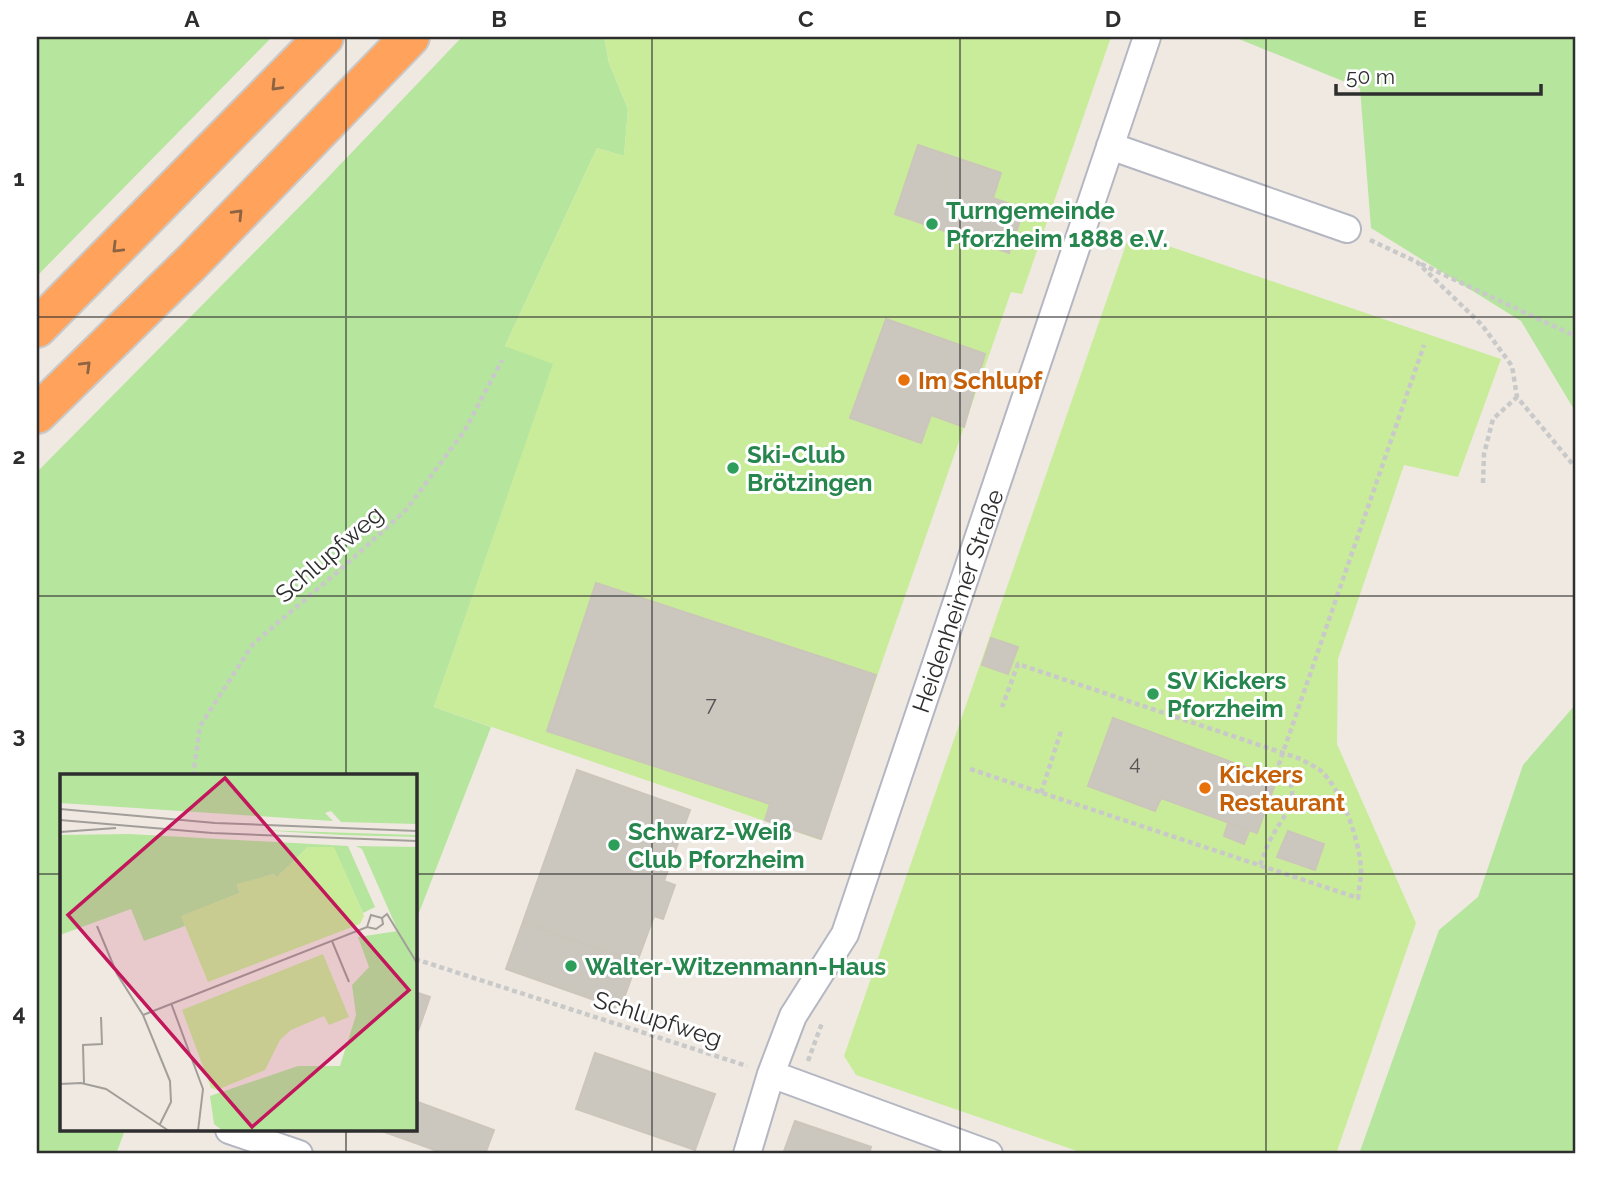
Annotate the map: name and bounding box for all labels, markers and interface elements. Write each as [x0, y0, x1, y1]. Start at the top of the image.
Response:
text: A [184, 5, 200, 32]
text: B [491, 5, 507, 32]
text: C [798, 5, 814, 32]
text: D [1105, 5, 1121, 32]
text: E [1413, 5, 1427, 32]
scale bar [1336, 52, 1540, 96]
text: 50 m [1346, 64, 1395, 89]
one-way arrow [271, 77, 284, 90]
text: 1 [13, 164, 25, 191]
place label: Turngemeinde Pforzheim 1888 e.V. [946, 196, 1168, 253]
one-way arrow [229, 209, 242, 222]
marker: Turngemeinde Pforzheim 1888 e.V. [924, 216, 940, 232]
one-way arrow [112, 240, 125, 253]
one-way arrow [77, 362, 90, 375]
place label: Im Schlupf [918, 366, 1043, 395]
marker: Im Schlupf [896, 372, 912, 388]
place label: Ski-Club Brötzingen [747, 440, 873, 497]
text: 2 [13, 442, 25, 469]
marker: Ski-Club Brötzingen [725, 460, 741, 476]
street label: Heidenheimer Straße [906, 485, 1010, 717]
street label: Schlupfweg [269, 499, 389, 609]
place label: SV Kickers Pforzheim [1167, 666, 1287, 723]
marker: SV Kickers Pforzheim [1145, 686, 1161, 702]
house number: 7 [705, 691, 717, 716]
text: 3 [13, 721, 25, 748]
house number: 4 [1129, 750, 1141, 775]
place label: Kickers Restaurant [1219, 760, 1345, 817]
inset map [60, 774, 416, 1132]
marker: Kickers Restaurant [1197, 780, 1213, 796]
place label: Schwarz-Weiß Club Pforzheim [628, 817, 805, 874]
marker: Schwarz-Weiß Club Pforzheim [606, 837, 622, 853]
place label: Walter-Witzenmann-Haus [585, 952, 886, 981]
marker: Walter-Witzenmann-Haus [563, 958, 579, 974]
street label: Schlupfweg [590, 985, 726, 1053]
text: 4 [12, 999, 26, 1026]

